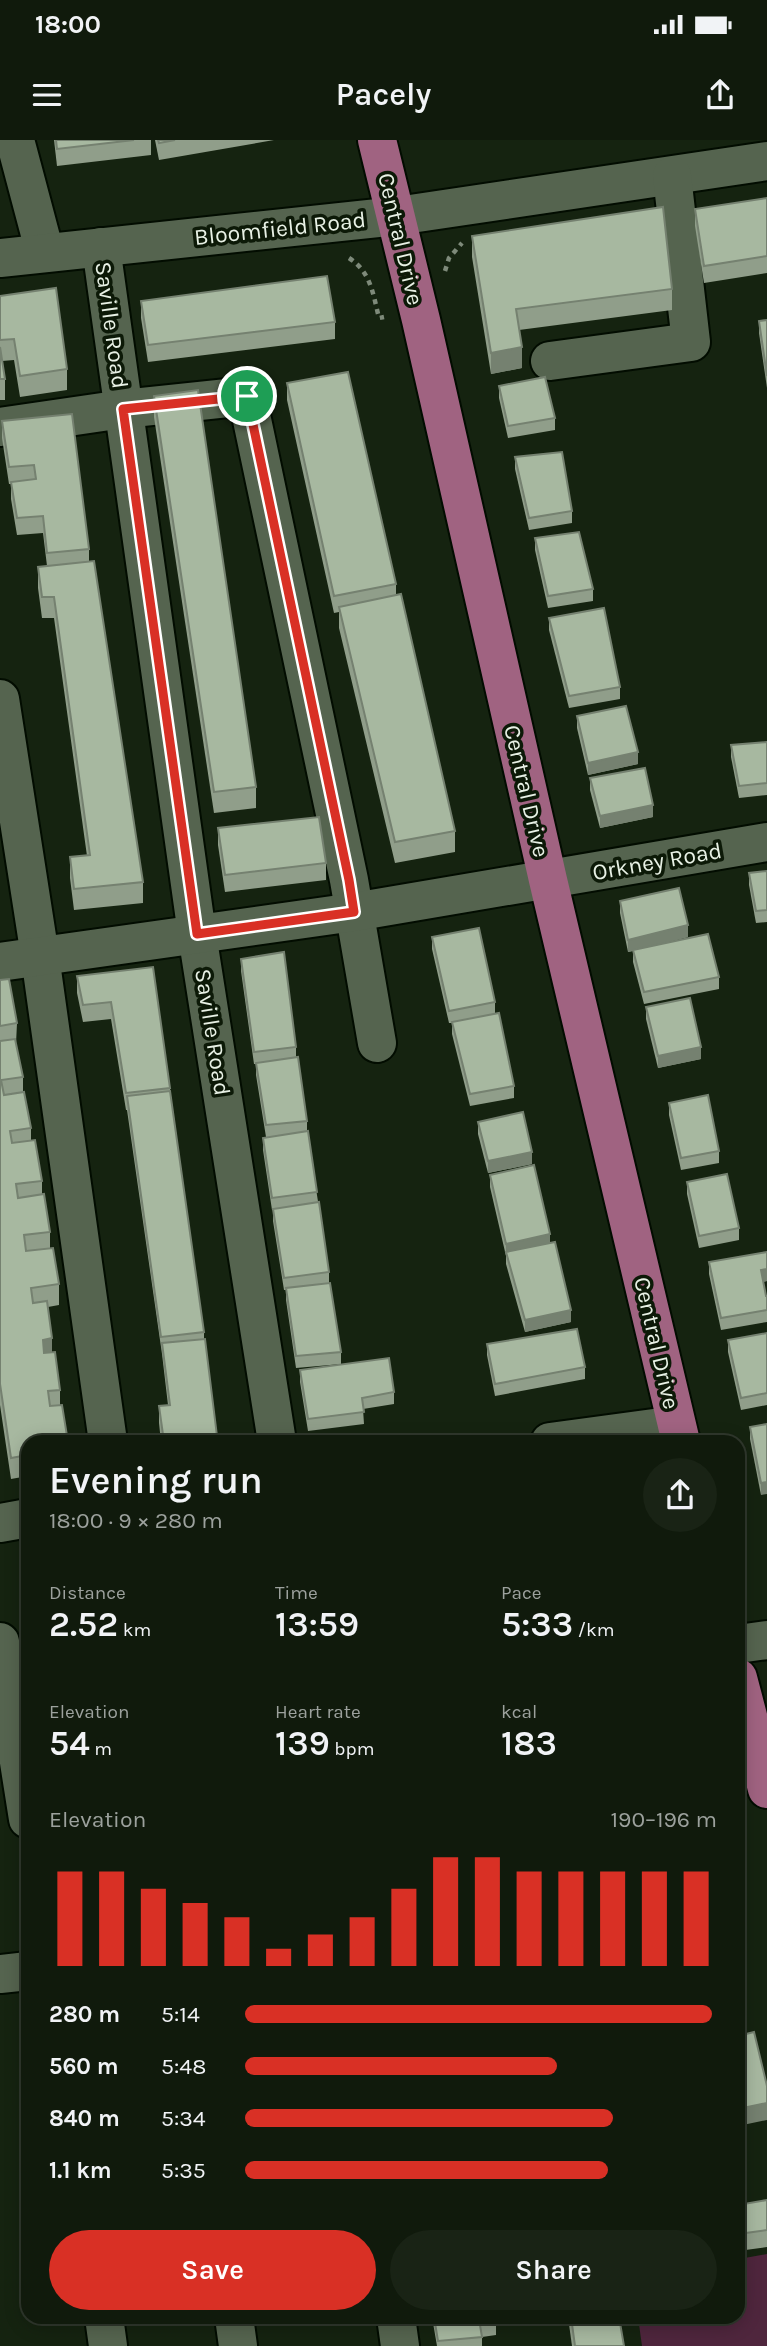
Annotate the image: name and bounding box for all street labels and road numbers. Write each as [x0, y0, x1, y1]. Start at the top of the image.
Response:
street label: Central Drive [372, 170, 429, 308]
street label: Bloomfield Road [193, 206, 367, 251]
street label: Saville Road [89, 260, 134, 390]
street label: Central Drive [498, 722, 555, 860]
street label: Orkney Road [590, 837, 724, 886]
street label: Saville Road [189, 967, 236, 1097]
street label: Central Drive [628, 1274, 685, 1412]

